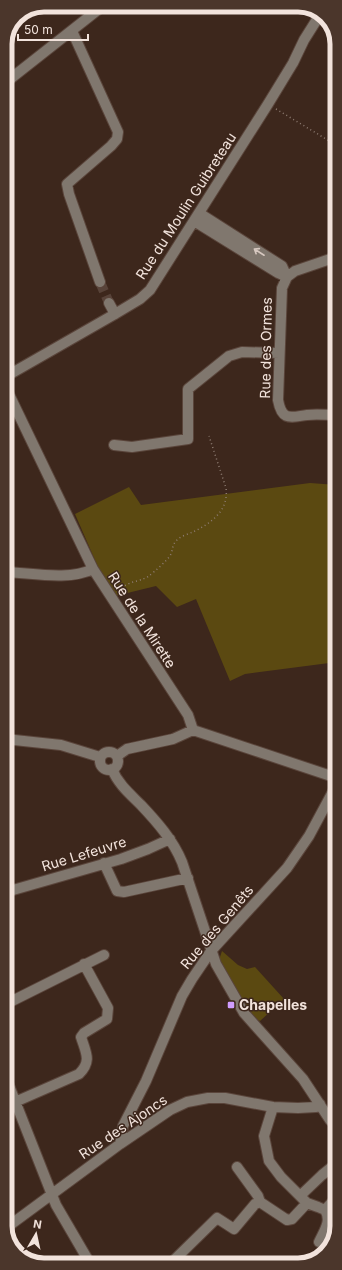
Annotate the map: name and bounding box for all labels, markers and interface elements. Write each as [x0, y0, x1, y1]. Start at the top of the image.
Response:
scale bar [18, 16, 88, 42]
text: 50 m [24, 22, 53, 37]
street label: Rue du Moulin Guibreteau [132, 129, 239, 282]
one-way arrow [254, 248, 265, 256]
street label: Rue des Ormes [256, 297, 275, 399]
street label: Rue de la Mirette [105, 568, 180, 671]
street label: Rue Lefeuvre [39, 833, 128, 874]
street label: Rue des Genêts [177, 881, 257, 972]
place label: Chapelles [239, 996, 307, 1013]
marker: Chapelles [226, 1000, 236, 1010]
street label: Rue des Ajoncs [75, 1091, 170, 1162]
north arrow [16, 1214, 56, 1254]
text: N [32, 1217, 43, 1232]

